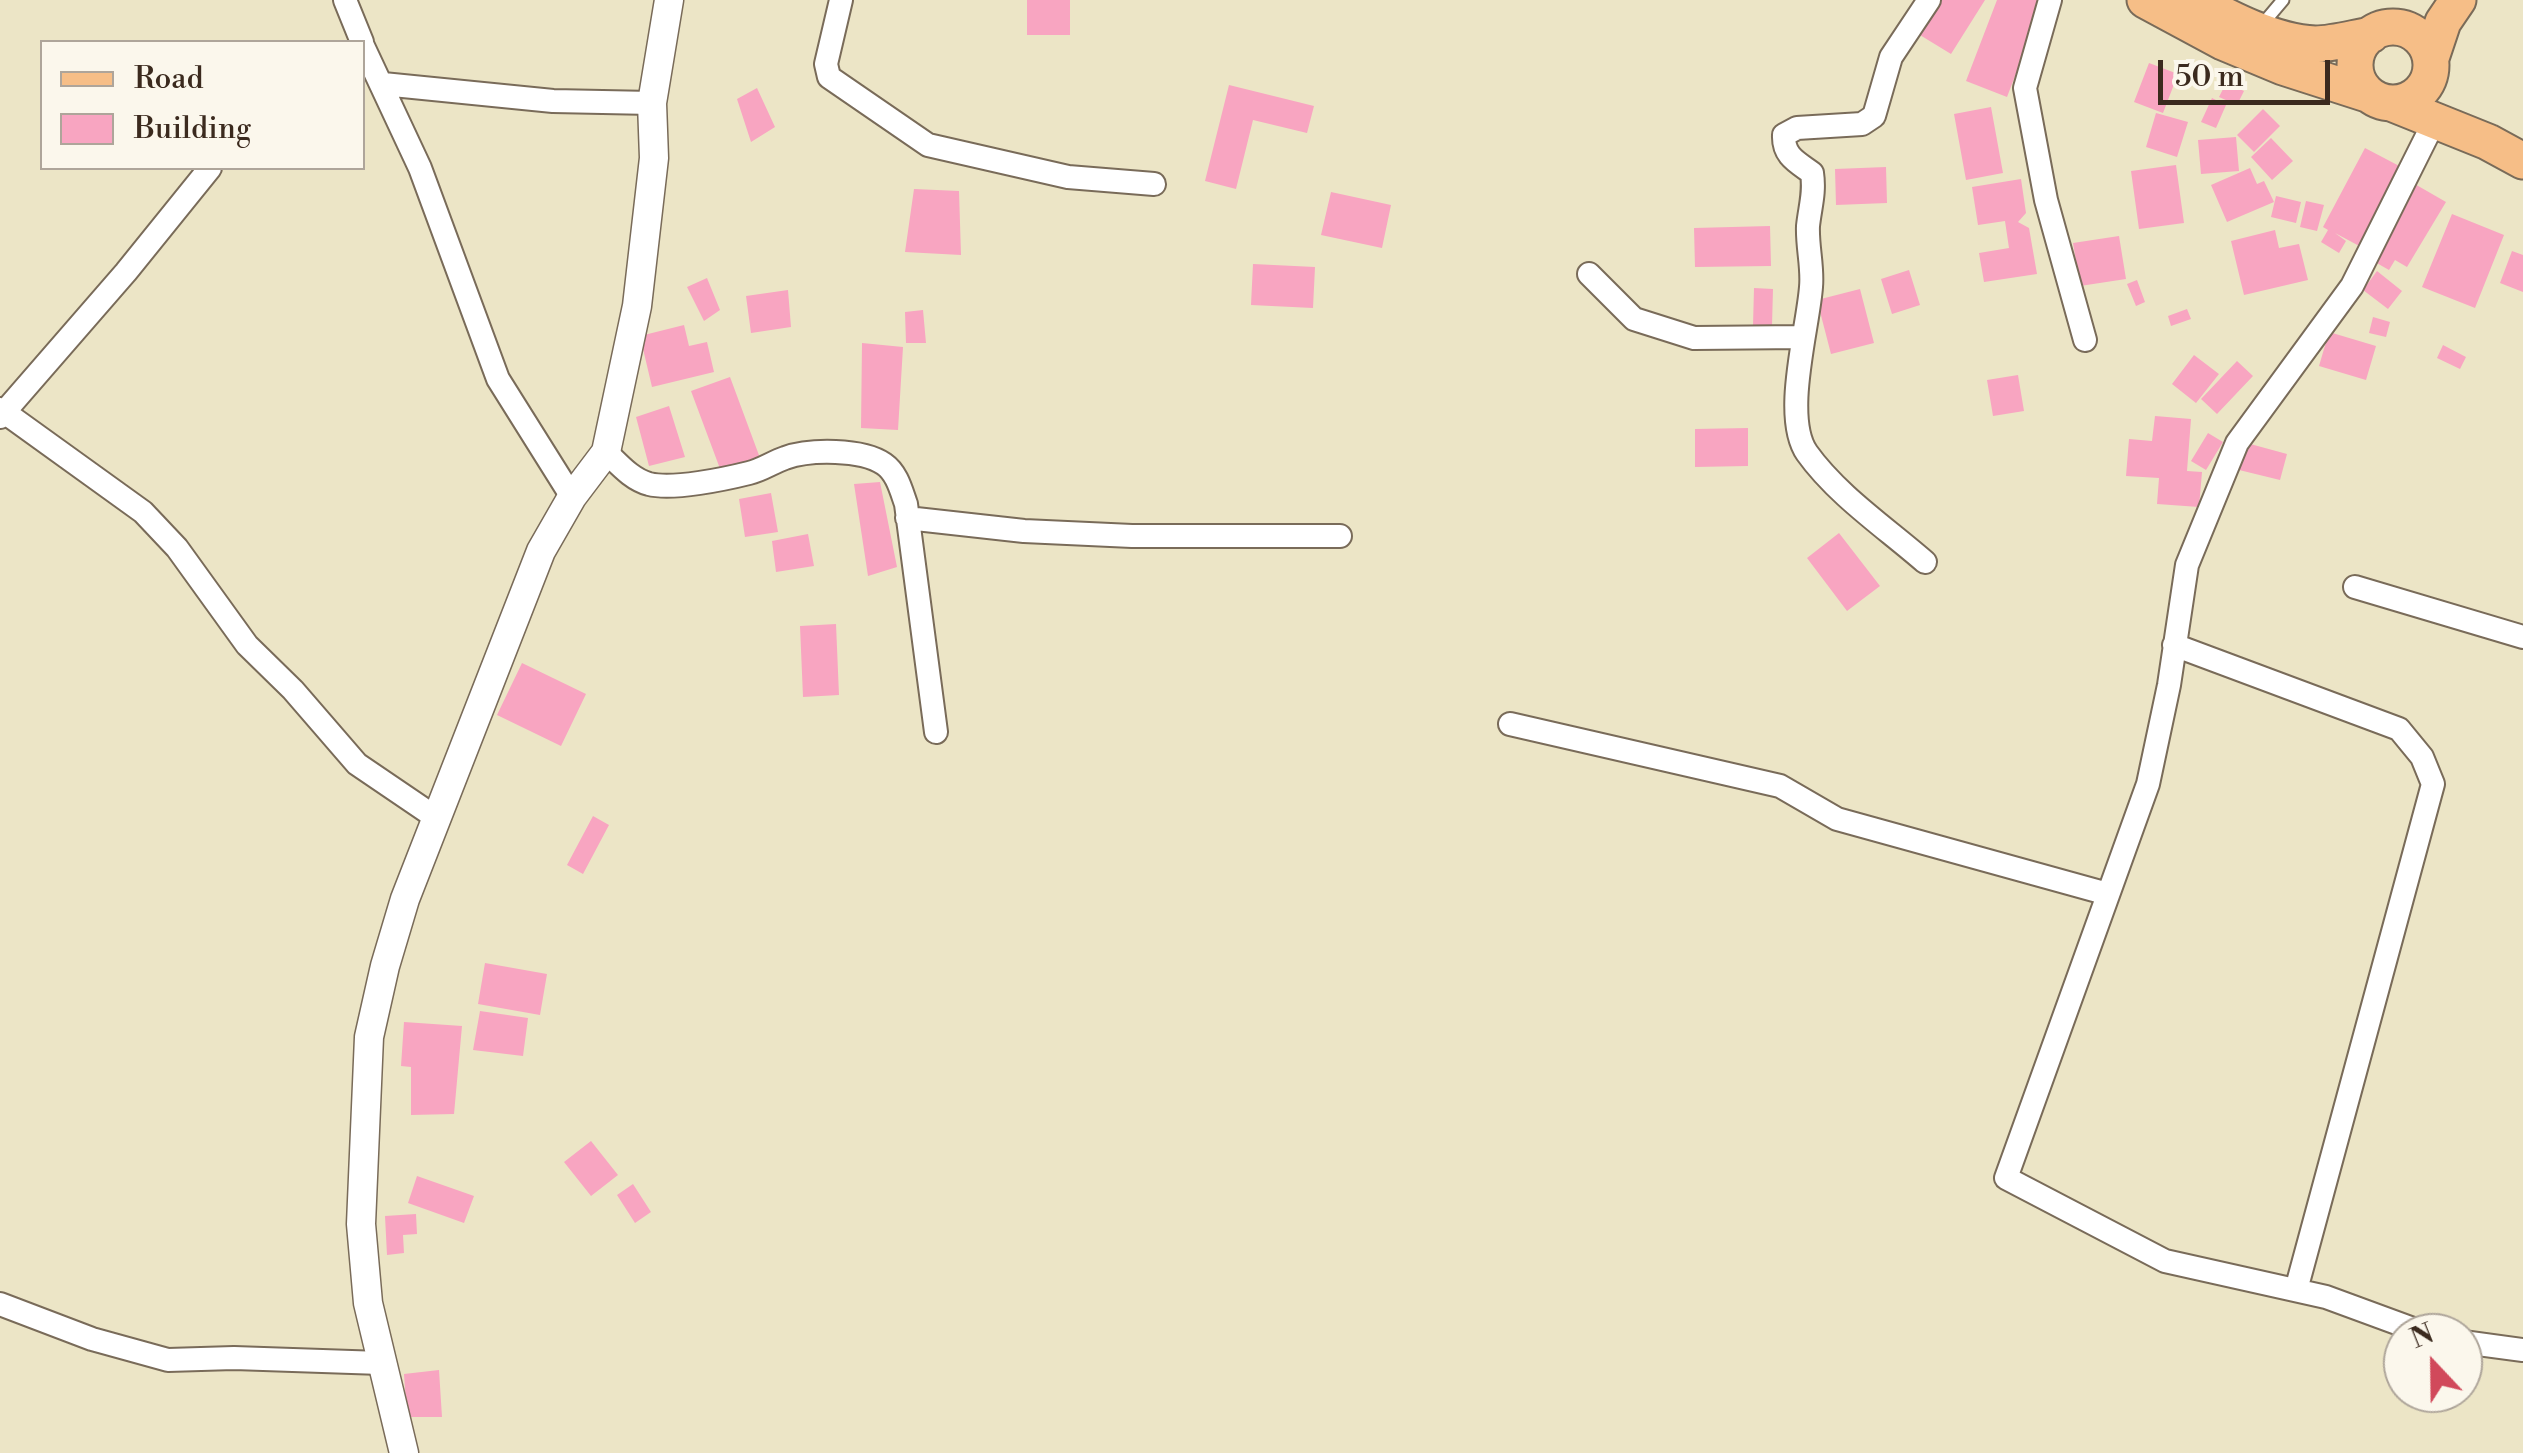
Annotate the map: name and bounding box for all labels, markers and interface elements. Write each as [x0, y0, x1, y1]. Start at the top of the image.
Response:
legend [40, 40, 365, 170]
scale bar [2163, 40, 2336, 102]
text: 50 m [2175, 58, 2244, 96]
text: Road [134, 60, 204, 98]
text: Building [134, 110, 251, 148]
north arrow [2383, 1313, 2483, 1413]
text: N [2405, 1316, 2439, 1357]

